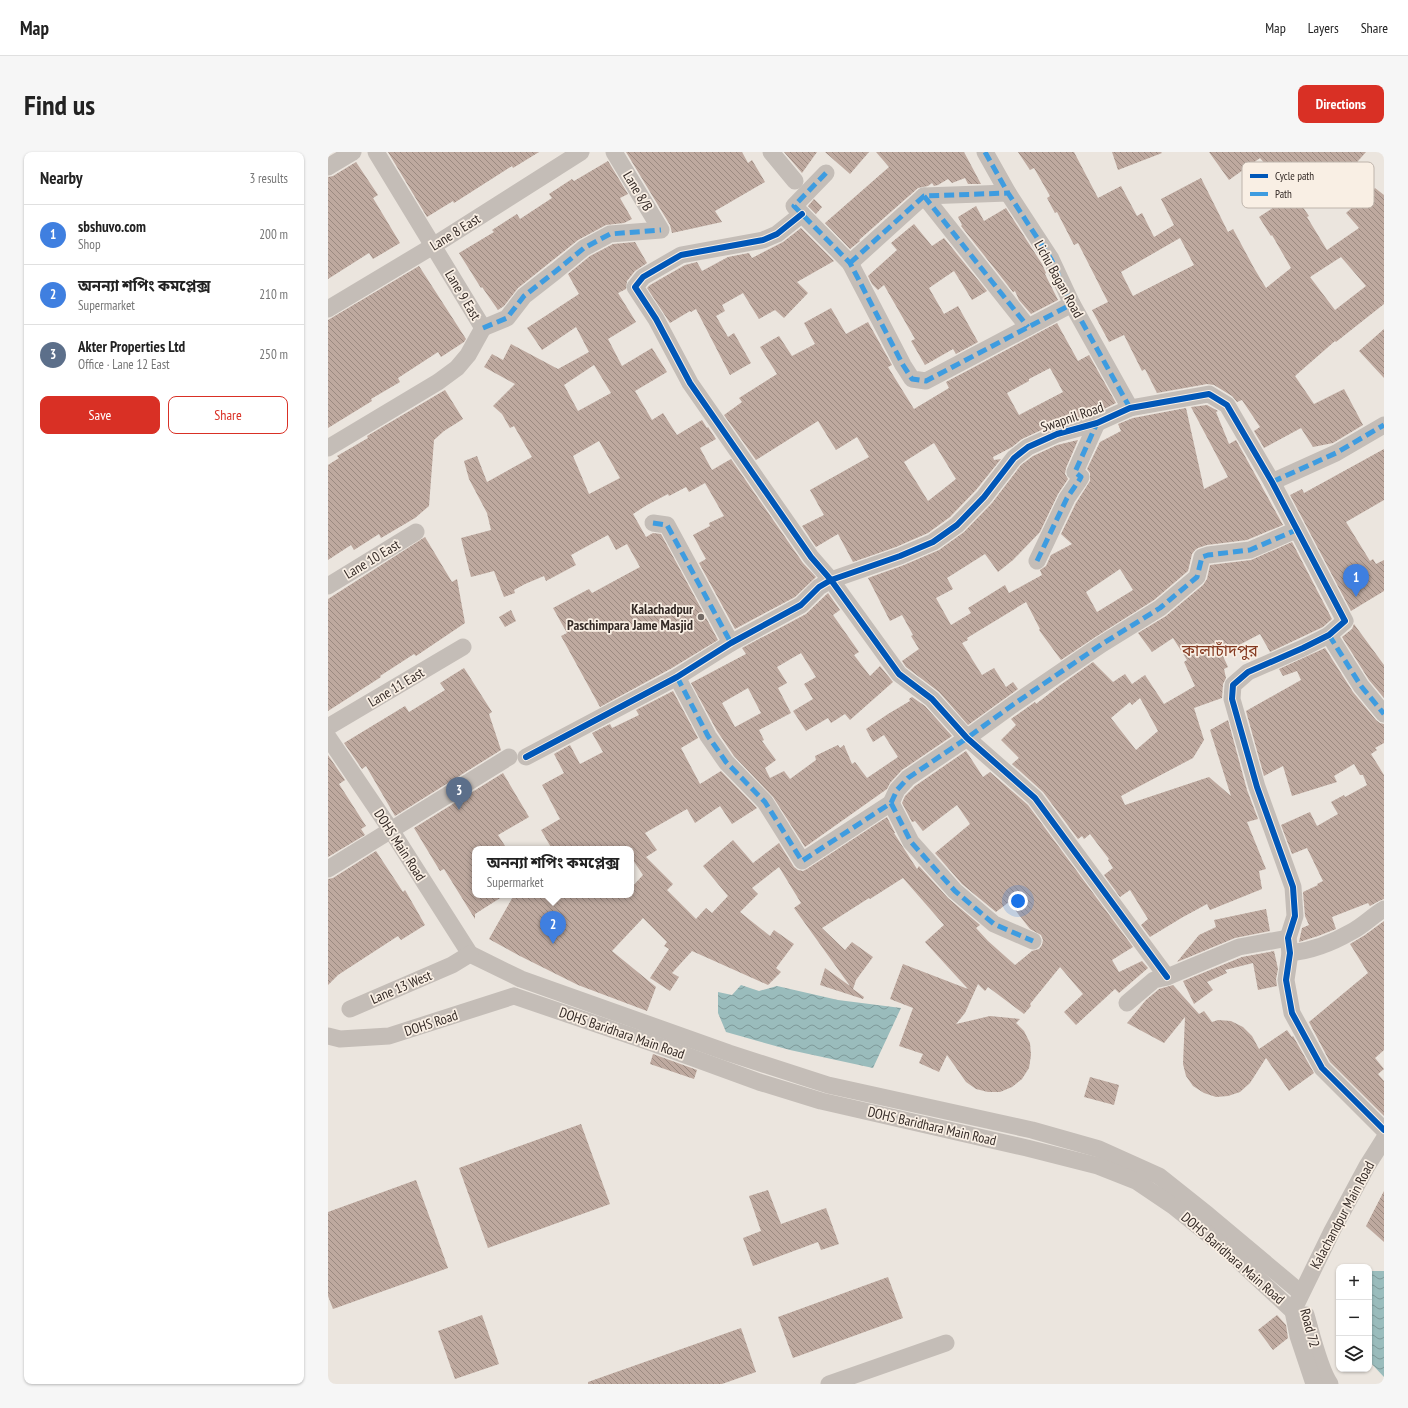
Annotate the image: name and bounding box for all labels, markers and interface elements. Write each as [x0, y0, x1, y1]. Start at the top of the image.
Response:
text: Map [20, 16, 49, 40]
text: Map [1265, 19, 1286, 37]
text: Layers [1308, 19, 1339, 37]
text: Share [1361, 19, 1388, 37]
button: Directions [1298, 85, 1384, 123]
text: Find us [24, 86, 95, 123]
legend [1242, 162, 1374, 208]
text: Nearby [40, 167, 83, 189]
street label: Lane 8/B [619, 168, 657, 214]
text: Cycle path [1275, 169, 1314, 183]
text: 3 results [249, 170, 288, 187]
text: Path [1275, 187, 1292, 201]
street label: Lane 8 East [427, 210, 483, 254]
text: sbshuvo.com [78, 217, 146, 236]
text: 1 [50, 226, 56, 243]
text: 200 m [259, 226, 288, 243]
text: Shop [78, 236, 101, 253]
street label: Lichu Bagan Road [1030, 237, 1088, 321]
street label: Lane 9 East [441, 267, 485, 324]
text: অনন্যা শপিং কমপ্লেক্স [78, 276, 211, 295]
text: 2 [50, 286, 56, 303]
text: 210 m [259, 286, 288, 303]
text: Supermarket [78, 297, 135, 314]
text: Akter Properties Ltd [78, 337, 185, 356]
text: 3 [50, 346, 56, 363]
text: 250 m [259, 346, 288, 363]
text: Office · Lane 12 East [78, 356, 170, 373]
button: Save [40, 396, 160, 434]
button: Share [168, 396, 288, 434]
street label: Swapnil Road [1038, 398, 1106, 436]
street label: Lane 10 East [341, 535, 403, 583]
pin: 1 [1343, 564, 1369, 597]
place label: Kalachadpur Paschimpara Jame Masjid [567, 600, 694, 634]
marker: Kalachadpur Paschimpara Jame Masjid [696, 612, 706, 622]
district label: কালাচাঁদপুর [1181, 640, 1258, 660]
street label: Lane 11 East [365, 663, 427, 711]
pin: 3 [446, 777, 472, 810]
street label: DOHS Main Road [370, 806, 430, 884]
popup [472, 846, 634, 898]
text: অনন্যা শপিং কমপ্লেক্স [487, 853, 619, 872]
text: Supermarket [487, 874, 544, 891]
your location [1008, 891, 1028, 911]
pin: 2 [540, 911, 566, 944]
street label: Lane 13 West [368, 966, 434, 1008]
street label: DOHS Baridhara Main Road [557, 1003, 687, 1063]
street label: DOHS Road [402, 1006, 460, 1040]
street label: DOHS Baridhara Main Road [866, 1102, 998, 1150]
street label: Kalachandpur Main Road [1306, 1158, 1378, 1272]
street label: DOHS Baridhara Main Road [1178, 1208, 1288, 1308]
map controls [1336, 1264, 1372, 1372]
button: + [1336, 1264, 1372, 1300]
button: − [1336, 1300, 1372, 1336]
street label: Road 72 [1296, 1307, 1324, 1349]
button: layers [1336, 1336, 1372, 1372]

